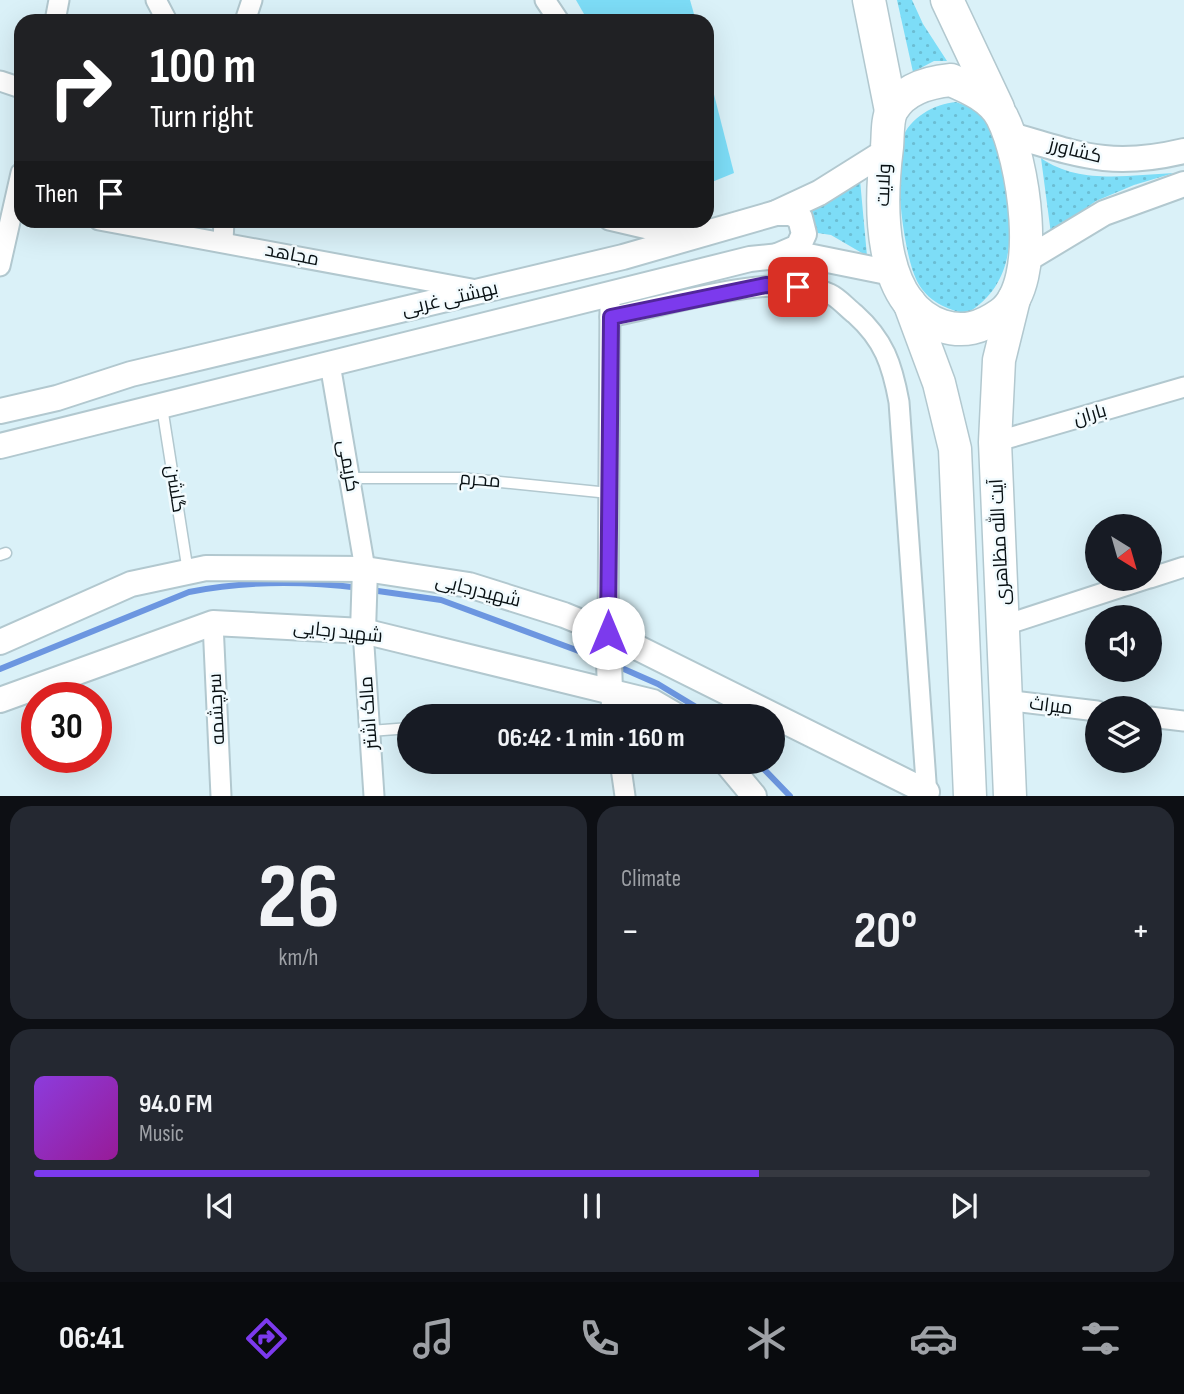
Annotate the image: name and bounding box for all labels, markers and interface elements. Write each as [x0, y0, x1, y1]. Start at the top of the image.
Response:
text: 100 m [150, 38, 256, 97]
icon: right [35, 42, 126, 133]
text: Turn right [150, 98, 254, 137]
street label: کشاورز [1045, 133, 1104, 169]
street label: ولایت [872, 163, 896, 207]
icon: arrive [92, 175, 130, 213]
text: Then [35, 179, 78, 210]
street label: مجاهد [263, 239, 321, 271]
pin [768, 257, 828, 317]
icon: arrive [779, 268, 817, 306]
street label: بهشتی غربی [400, 277, 500, 321]
street label: باران [1071, 399, 1109, 431]
street label: کریمی [332, 438, 364, 494]
street label: گلشن [160, 464, 190, 514]
street label: محرم [458, 467, 502, 494]
street label: آیت الله مظاهری [983, 478, 1015, 606]
north arrow [1085, 514, 1162, 592]
map controls [1085, 514, 1162, 773]
street label: شهیدرجایی [433, 569, 523, 613]
position arrow [571, 596, 645, 670]
button: sound [1085, 605, 1162, 682]
street label: شهید رجایی [292, 616, 384, 648]
street label: سرچشمه [204, 673, 230, 745]
street label: مالک اشتر [355, 675, 383, 752]
speed limit sign: 30 [21, 682, 112, 773]
street label: میراث [1028, 692, 1074, 720]
button: layers [1085, 696, 1162, 773]
text: 06:42 · 1 min · 160 m [497, 723, 685, 754]
text: 26 [257, 844, 340, 953]
text: Climate [621, 865, 681, 893]
text: 20° [854, 900, 917, 963]
text: − [621, 909, 640, 954]
text: + [1131, 909, 1150, 954]
text: km/h [279, 944, 318, 972]
text: 94.0 FM [139, 1089, 213, 1120]
text: Music [139, 1120, 184, 1148]
icon: previous [201, 1187, 239, 1225]
icon: pause [573, 1187, 611, 1225]
icon: next [945, 1187, 983, 1225]
icon: directions [242, 1314, 291, 1363]
icon: music [409, 1314, 458, 1363]
icon: phone [575, 1314, 624, 1363]
icon: climate [742, 1314, 791, 1363]
icon: car [909, 1314, 958, 1363]
icon: filters [1076, 1314, 1125, 1363]
text: 06:41 [59, 1319, 124, 1358]

